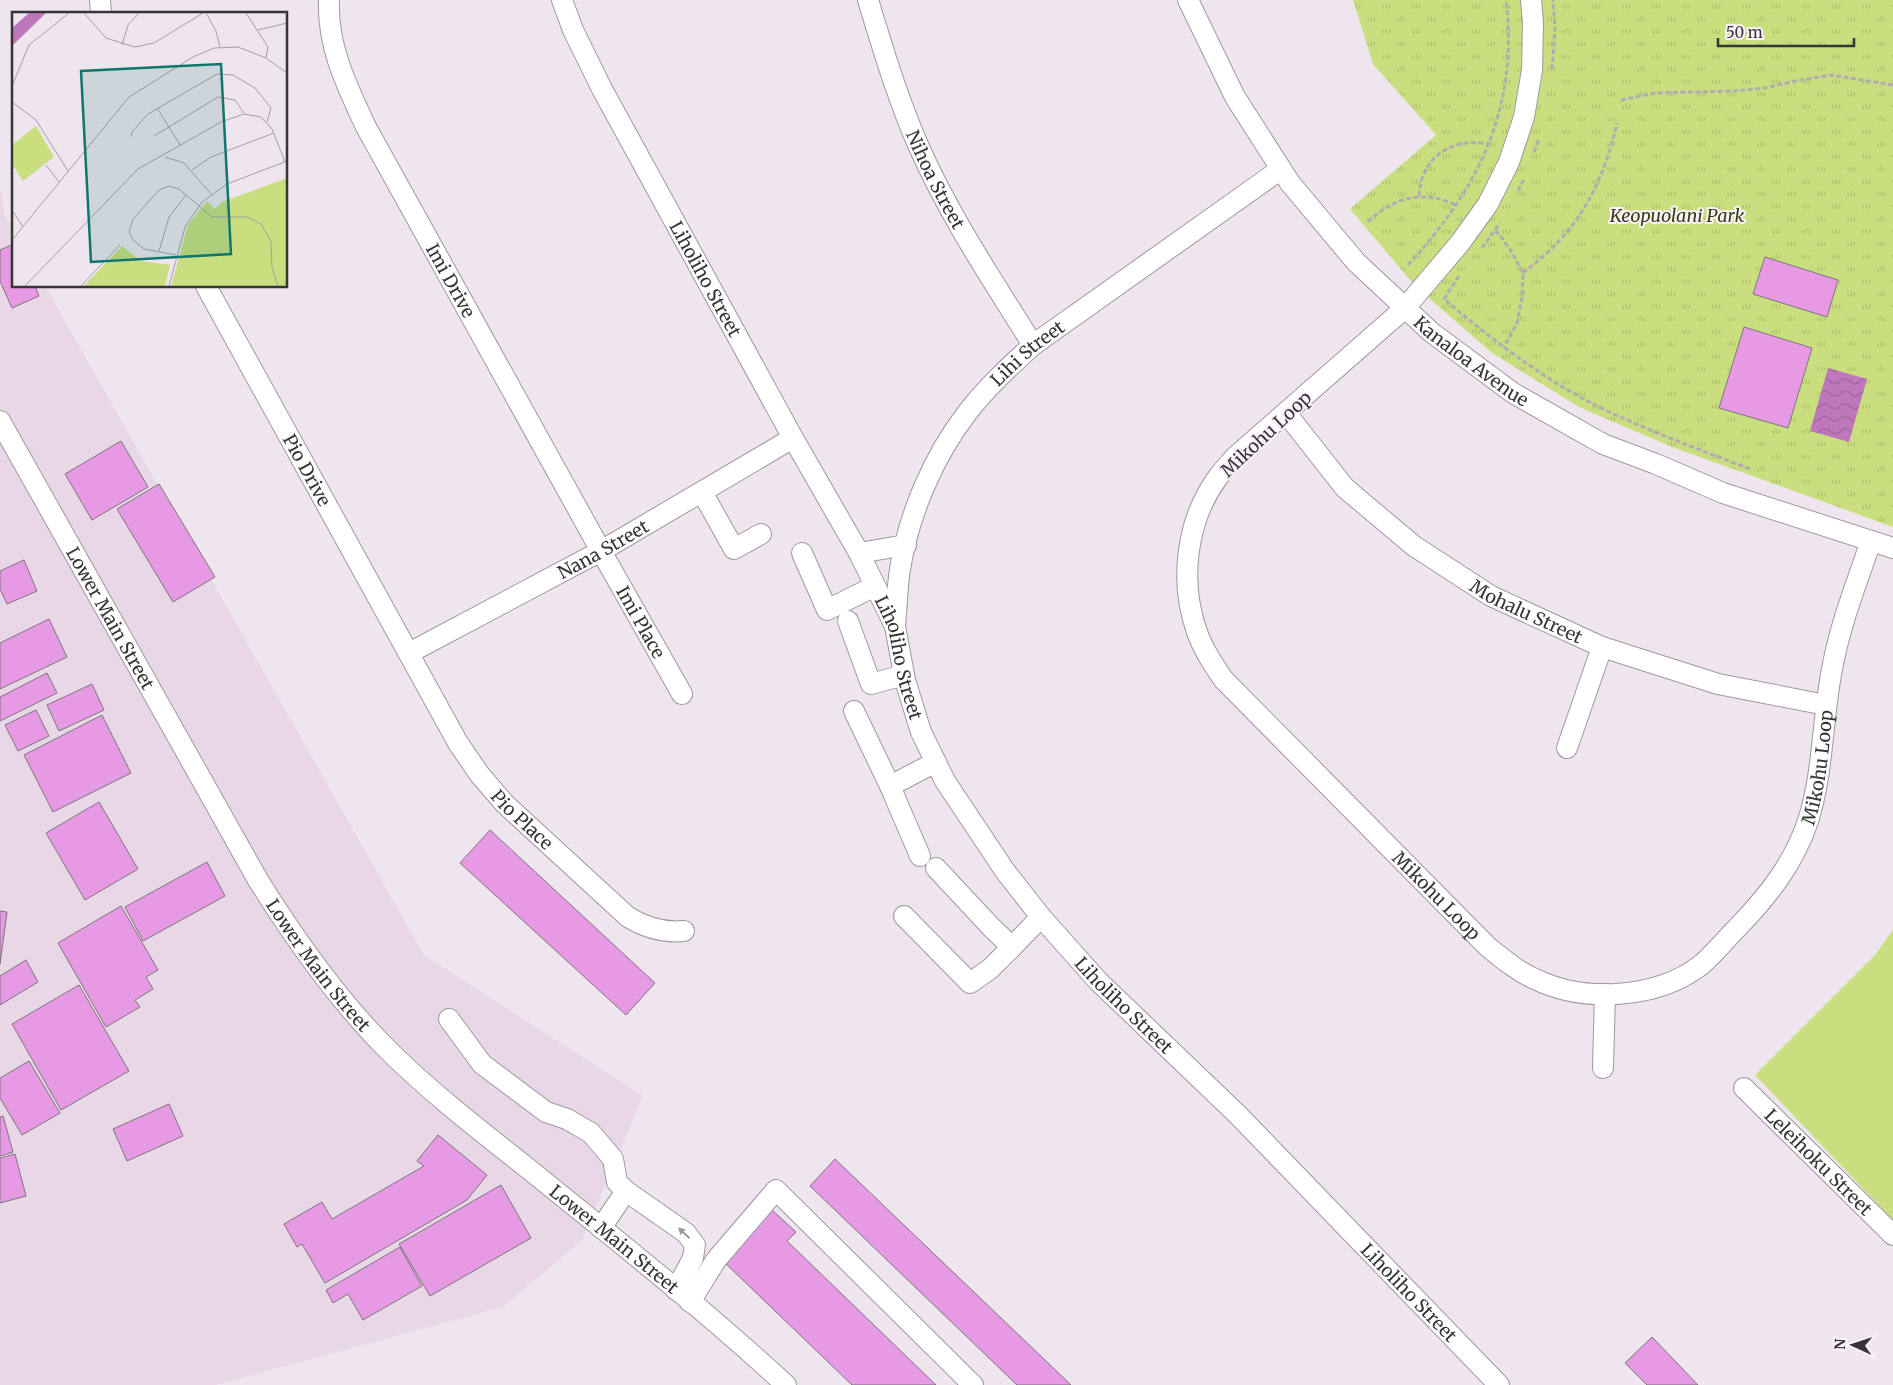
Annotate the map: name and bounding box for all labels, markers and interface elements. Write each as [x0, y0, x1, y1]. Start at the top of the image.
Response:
inset map [12, 12, 288, 288]
scale bar [1718, 15, 1854, 47]
text: 50 m [1726, 23, 1763, 42]
street label: Nihoa Street [901, 126, 970, 233]
park label: Keopuolani Park [1609, 204, 1744, 227]
street label: Liholiho Street [665, 217, 747, 341]
street label: Imi Drive [421, 239, 481, 321]
street label: Kanaloa Avenue [1409, 310, 1533, 411]
street label: Lihi Street [985, 315, 1069, 391]
street label: Mikohu Loop [1216, 386, 1316, 482]
street label: Pio Drive [278, 430, 337, 510]
street label: Nana Street [553, 514, 652, 584]
street label: Lower Main Street [62, 543, 160, 693]
street label: Mohalu Street [1466, 574, 1586, 648]
street label: Imi Place [612, 582, 671, 662]
street label: Liholiho Street [870, 591, 928, 722]
street label: Mikohu Loop [1796, 709, 1837, 827]
street label: Pio Place [486, 785, 558, 854]
street label: Mikohu Loop [1388, 846, 1486, 945]
street label: Lower Main Street [261, 894, 376, 1036]
street label: Liholiho Street [1070, 952, 1178, 1058]
street label: Leleihoku Street [1760, 1104, 1877, 1220]
street label: Lower Main Street [545, 1179, 684, 1298]
one-way arrow [678, 1227, 690, 1239]
street label: Liholiho Street [1356, 1238, 1462, 1346]
north arrow [1828, 1320, 1878, 1370]
text: N [1831, 1338, 1849, 1350]

